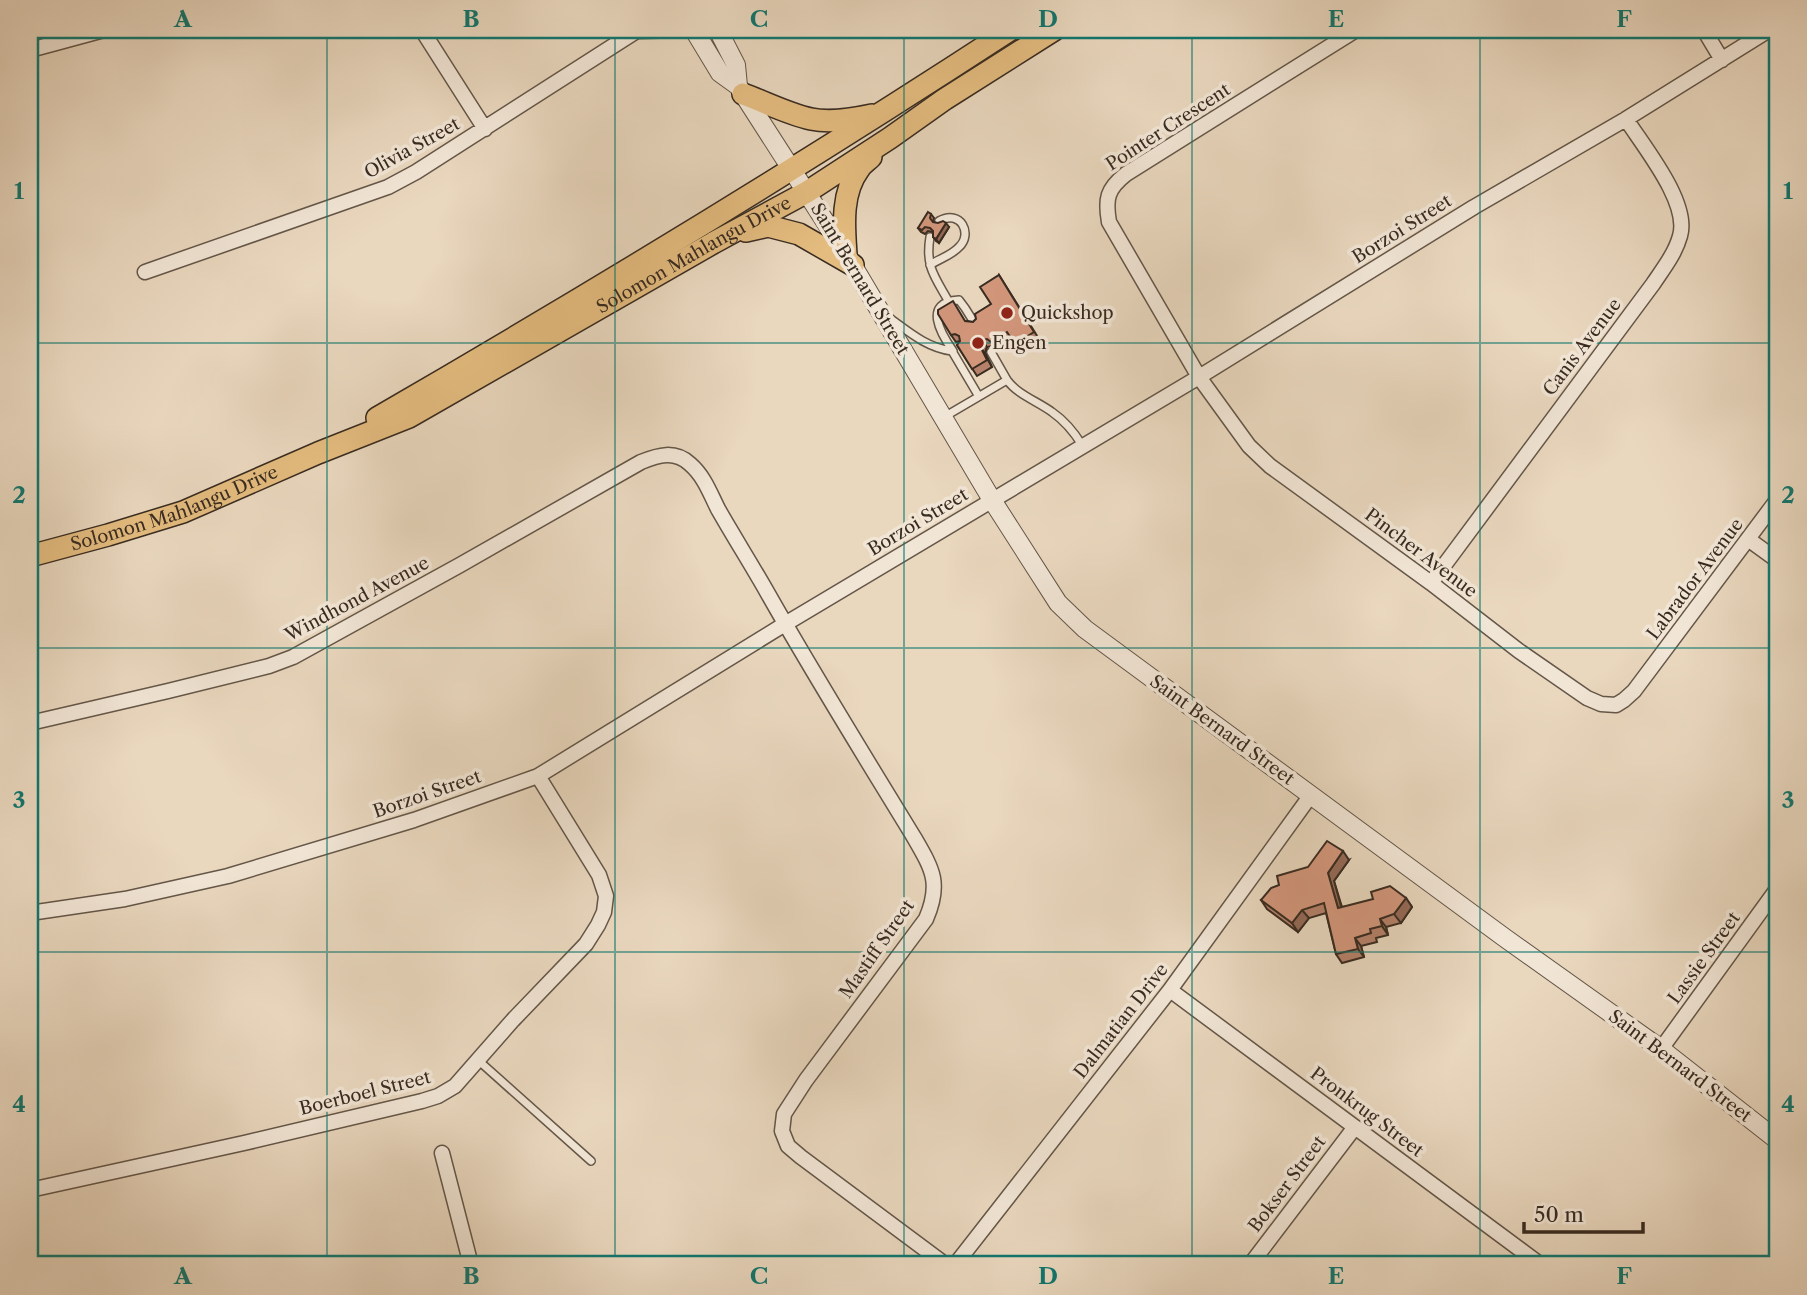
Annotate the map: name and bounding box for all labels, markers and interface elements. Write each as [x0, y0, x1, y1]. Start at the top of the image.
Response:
text: A [173, 5, 193, 33]
text: B [462, 5, 480, 33]
text: C [750, 5, 768, 33]
text: D [1038, 5, 1058, 33]
text: E [1328, 5, 1344, 33]
text: F [1616, 5, 1632, 33]
street label: Pointer Crescent [1102, 78, 1235, 175]
street label: Olivia Street [360, 112, 464, 183]
text: 1 [14, 177, 25, 205]
text: 1 [1783, 177, 1794, 205]
street label: Borzoi Street [1348, 189, 1456, 268]
street label: Solomon Mahlangu Drive [593, 192, 795, 318]
street label: Saint Bernard Street [806, 199, 914, 359]
street label: Canis Avenue [1538, 294, 1626, 400]
place label: Quickshop [1021, 302, 1114, 324]
marker: Quickshop [999, 305, 1015, 321]
place label: Engen [992, 332, 1046, 354]
marker: Engen [970, 335, 986, 351]
street label: Solomon Mahlangu Drive [68, 461, 281, 556]
text: 2 [12, 481, 26, 509]
text: 2 [1781, 481, 1795, 509]
street label: Borzoi Street [864, 483, 973, 560]
street label: Pincher Avenue [1361, 504, 1481, 602]
street label: Labrador Avenue [1642, 514, 1748, 644]
street label: Windhond Avenue [280, 552, 433, 647]
street label: Saint Bernard Street [1145, 670, 1299, 790]
street label: Borzoi Street [370, 765, 485, 823]
text: 3 [13, 786, 26, 814]
text: 3 [1782, 786, 1795, 814]
street label: Mastiff Street [835, 895, 919, 1003]
street label: Lassie Street [1663, 907, 1745, 1008]
street label: Dalmatian Drive [1069, 959, 1173, 1083]
street label: Saint Bernard Street [1604, 1005, 1756, 1127]
street label: Pronkrug Street [1306, 1062, 1428, 1162]
street label: Boerboel Street [297, 1066, 433, 1120]
text: 4 [12, 1090, 26, 1118]
text: 4 [1781, 1090, 1795, 1118]
street label: Bokser Street [1244, 1131, 1331, 1237]
scale bar [1524, 1190, 1643, 1234]
text: 50 m [1534, 1202, 1584, 1227]
text: A [173, 1262, 193, 1290]
text: B [462, 1262, 480, 1290]
text: C [750, 1262, 768, 1290]
text: D [1038, 1262, 1058, 1290]
text: E [1328, 1262, 1344, 1290]
text: F [1616, 1262, 1632, 1290]

